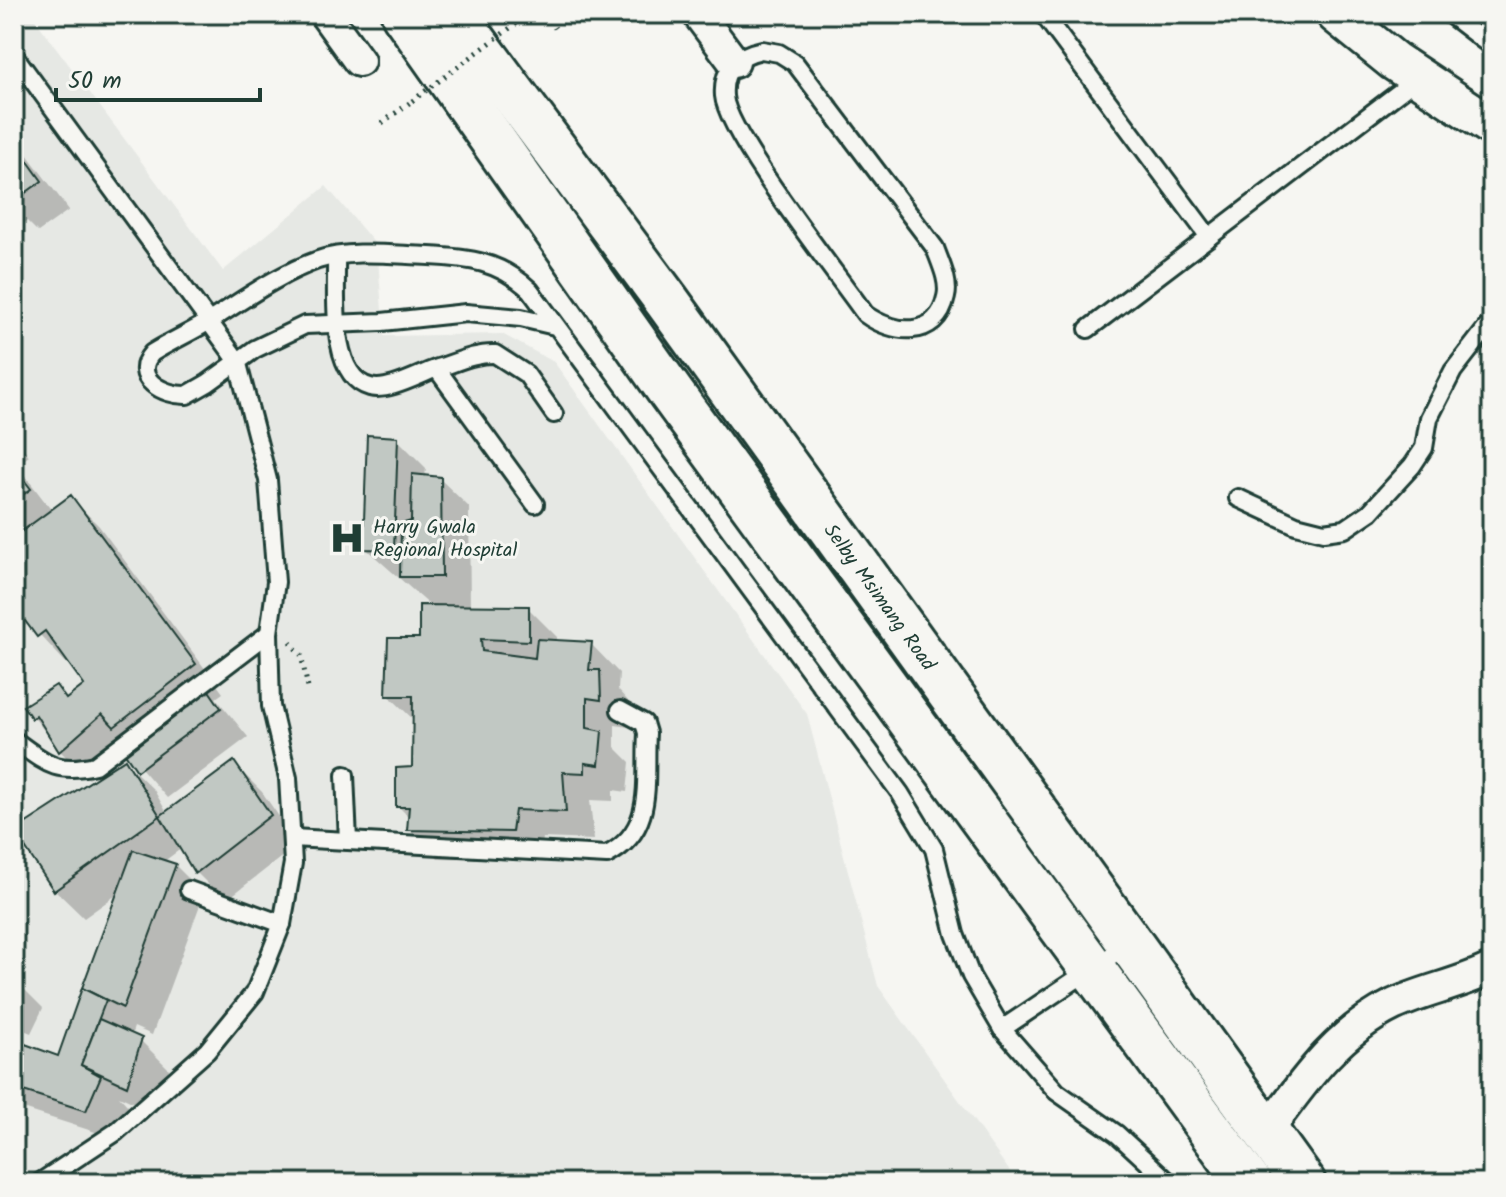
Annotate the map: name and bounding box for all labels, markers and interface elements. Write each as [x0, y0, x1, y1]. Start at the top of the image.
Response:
scale bar [56, 52, 260, 102]
text: 50 m [68, 62, 122, 101]
place label: Harry Gwala Regional Hospital [373, 512, 517, 567]
street label: Selby Msimang Road [814, 517, 943, 679]
hospital icon: Harry Gwala Regional Hospital [328, 519, 366, 557]

